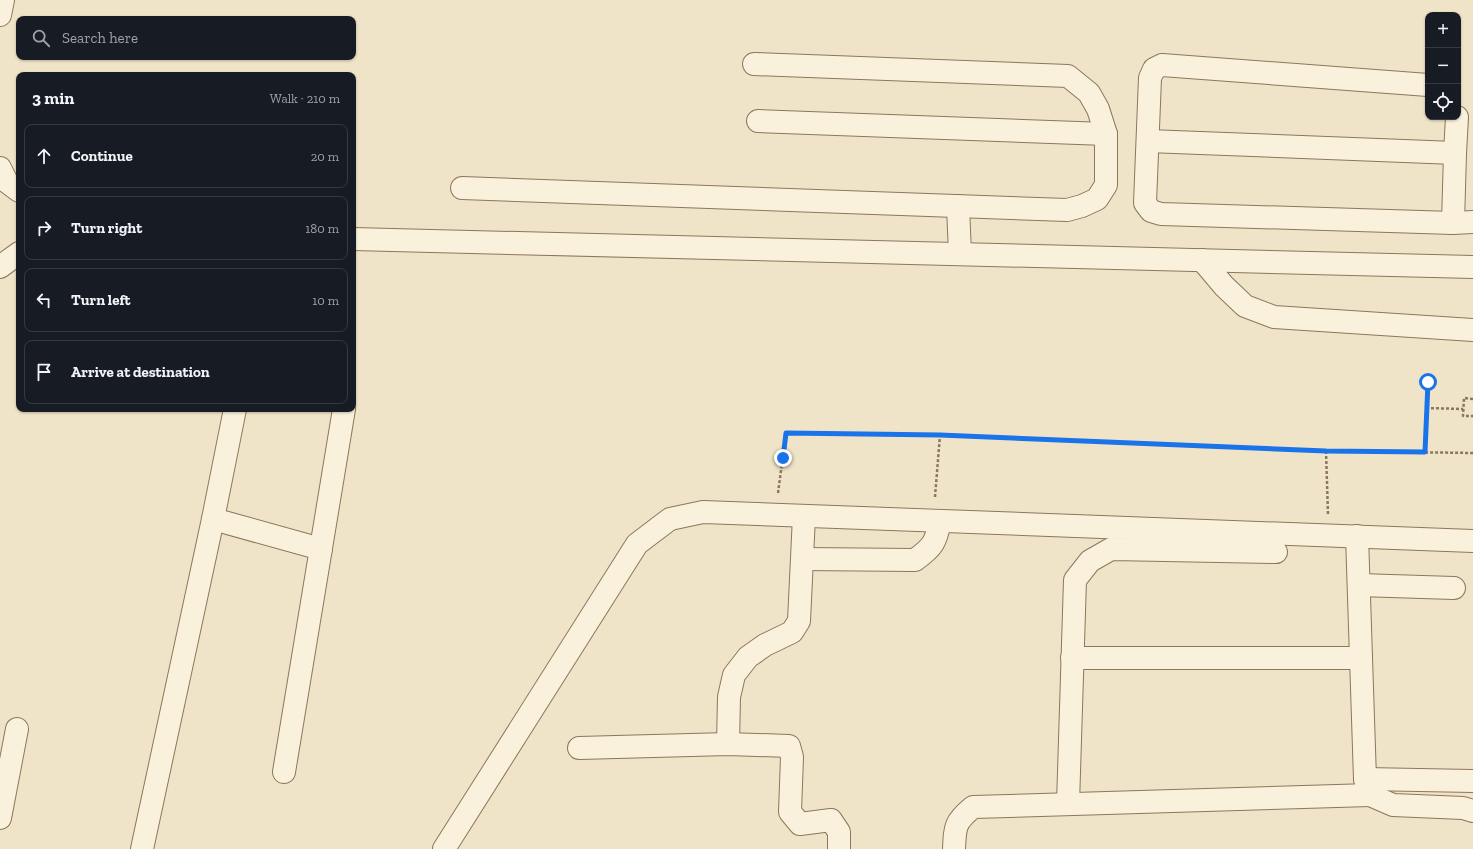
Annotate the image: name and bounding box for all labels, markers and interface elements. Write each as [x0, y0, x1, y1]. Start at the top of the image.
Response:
map controls [1425, 12, 1461, 120]
button: + [1425, 12, 1461, 48]
search box [16, 16, 356, 60]
icon: search [30, 27, 52, 49]
text: Search here [62, 29, 138, 47]
button: − [1425, 48, 1461, 84]
button: locate [1425, 84, 1461, 120]
text: 3 min [32, 88, 74, 108]
text: Walk · 210 m [270, 91, 340, 106]
icon: ahead [33, 145, 55, 167]
text: Continue [71, 147, 133, 165]
text: 20 m [311, 149, 339, 164]
icon: right [33, 217, 55, 239]
text: Turn right [71, 219, 142, 237]
text: 180 m [305, 221, 339, 236]
icon: left [33, 289, 55, 311]
text: Turn left [71, 291, 131, 309]
text: 10 m [312, 293, 339, 308]
icon: arrive [33, 361, 55, 383]
text: Arrive at destination [71, 363, 210, 381]
route start [1419, 373, 1437, 391]
route end [774, 449, 792, 467]

